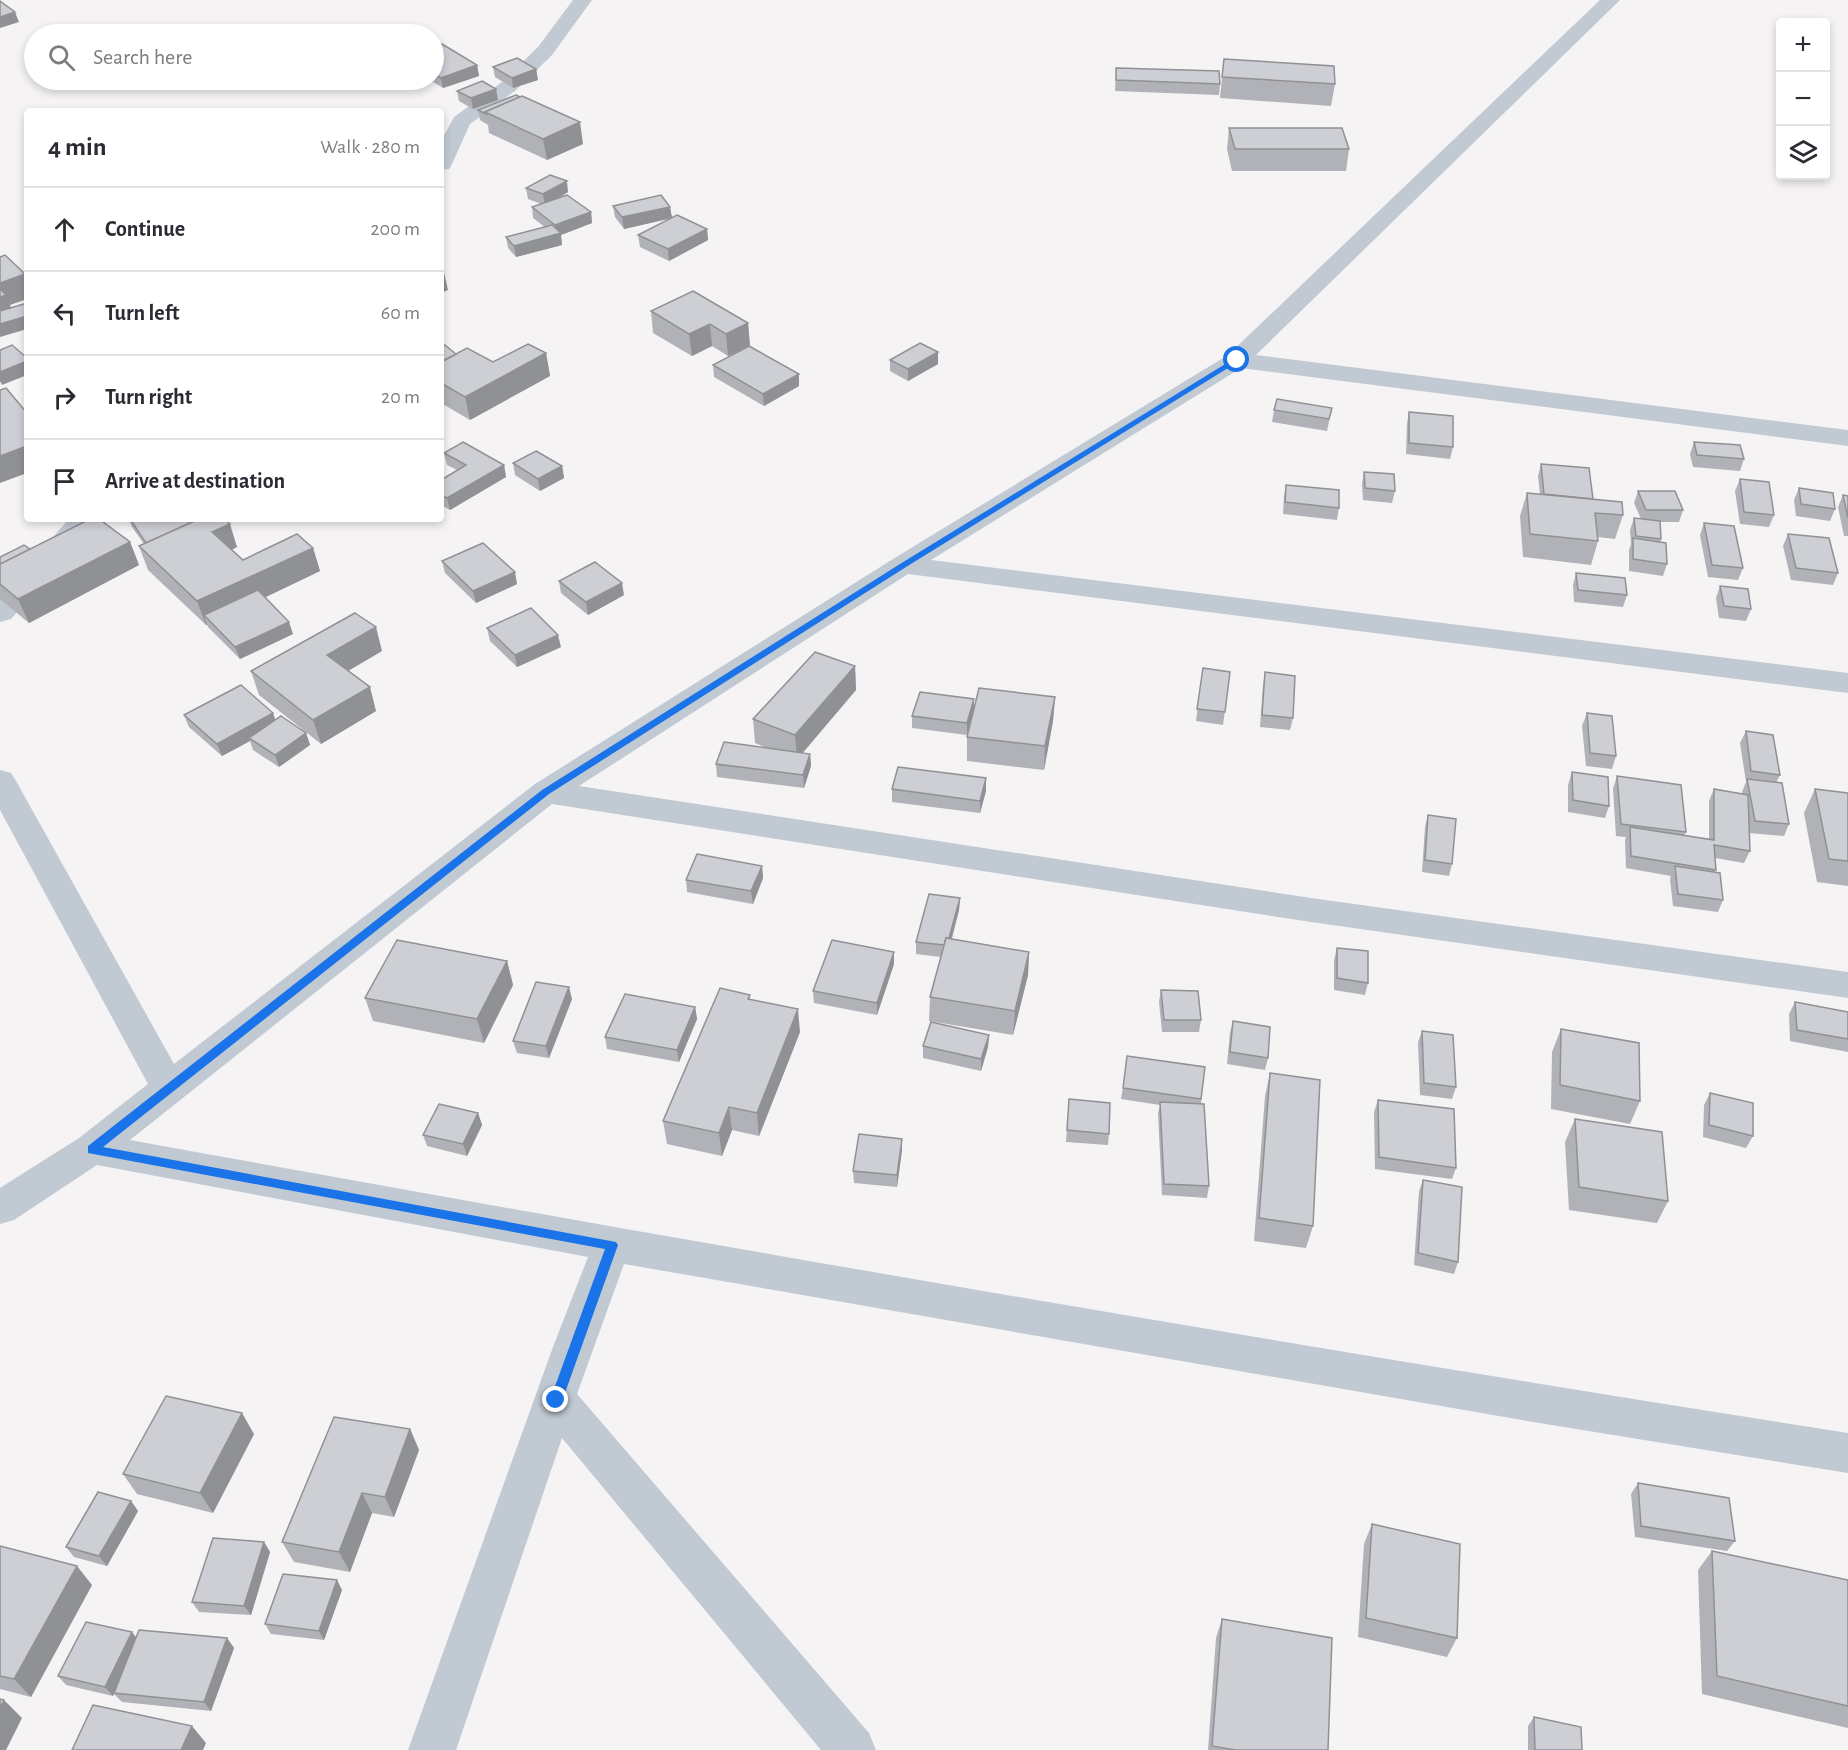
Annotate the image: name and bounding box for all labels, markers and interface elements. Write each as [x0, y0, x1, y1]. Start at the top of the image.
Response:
map controls [1776, 18, 1830, 180]
button: + [1776, 18, 1830, 72]
search box [24, 24, 444, 90]
icon: search [45, 41, 78, 74]
text: Search here [93, 46, 192, 68]
button: − [1776, 72, 1830, 126]
button: layers [1776, 126, 1830, 180]
text: 4 min [48, 134, 107, 160]
text: Walk · 280 m [320, 137, 420, 157]
icon: ahead [48, 213, 81, 246]
text: Continue [105, 218, 185, 240]
text: 200 m [370, 219, 420, 239]
icon: left [48, 297, 81, 330]
text: Turn left [105, 302, 179, 324]
text: 60 m [381, 303, 420, 323]
route start [1223, 346, 1249, 372]
icon: right [48, 381, 81, 414]
text: Turn right [105, 386, 192, 408]
text: 20 m [381, 387, 420, 407]
icon: arrive [48, 465, 81, 498]
text: Arrive at destination [105, 470, 285, 492]
route end [542, 1386, 568, 1412]

